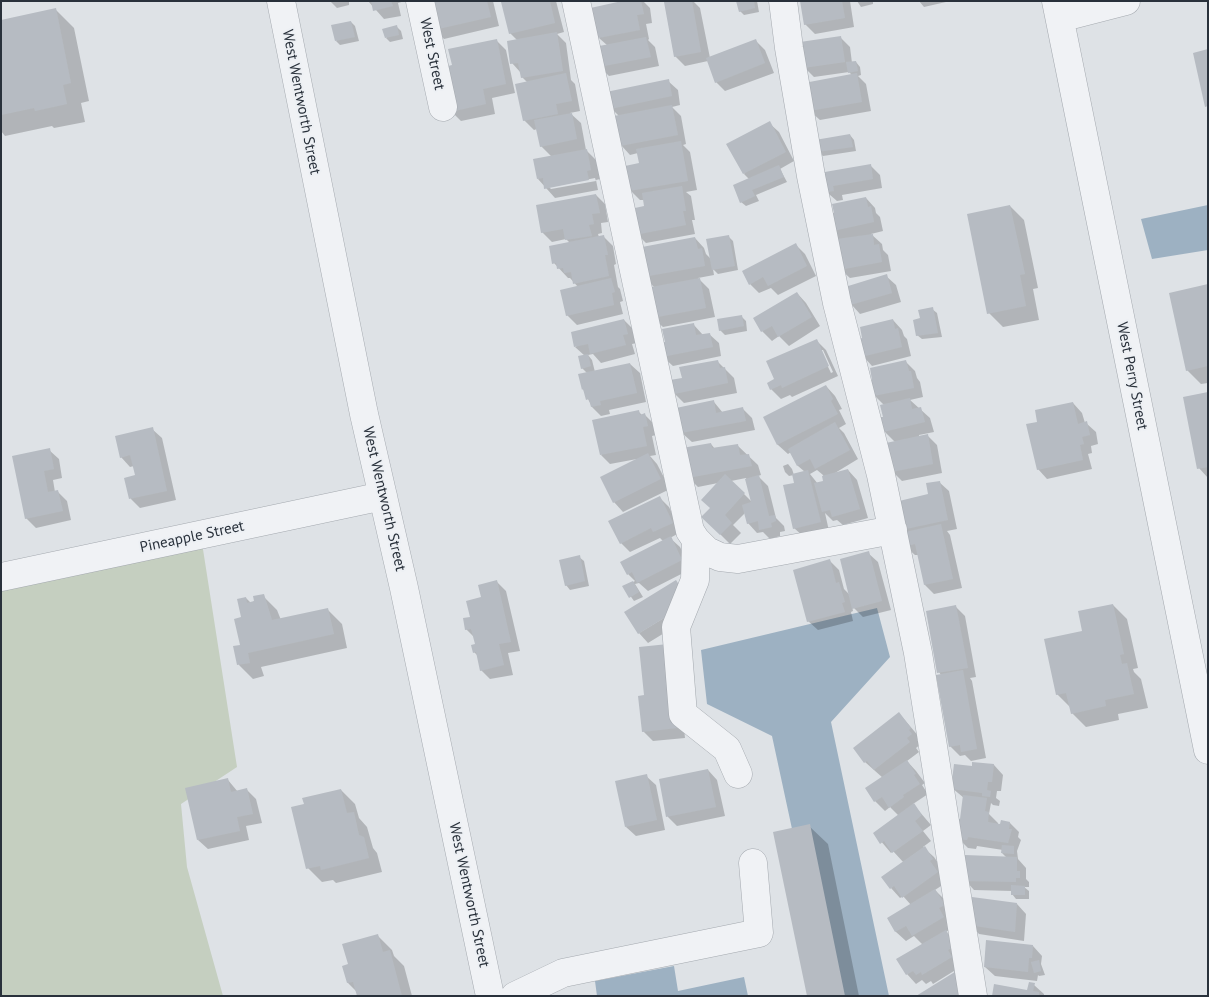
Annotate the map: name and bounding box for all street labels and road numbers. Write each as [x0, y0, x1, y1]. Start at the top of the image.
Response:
street label: West Street [416, 16, 448, 92]
street label: West Wentworth Street [278, 28, 324, 176]
street label: West Perry Street [1113, 320, 1151, 432]
street label: West Wentworth Street [359, 425, 409, 573]
street label: Pineapple Street [138, 517, 246, 557]
street label: West Wentworth Street [445, 821, 493, 969]

